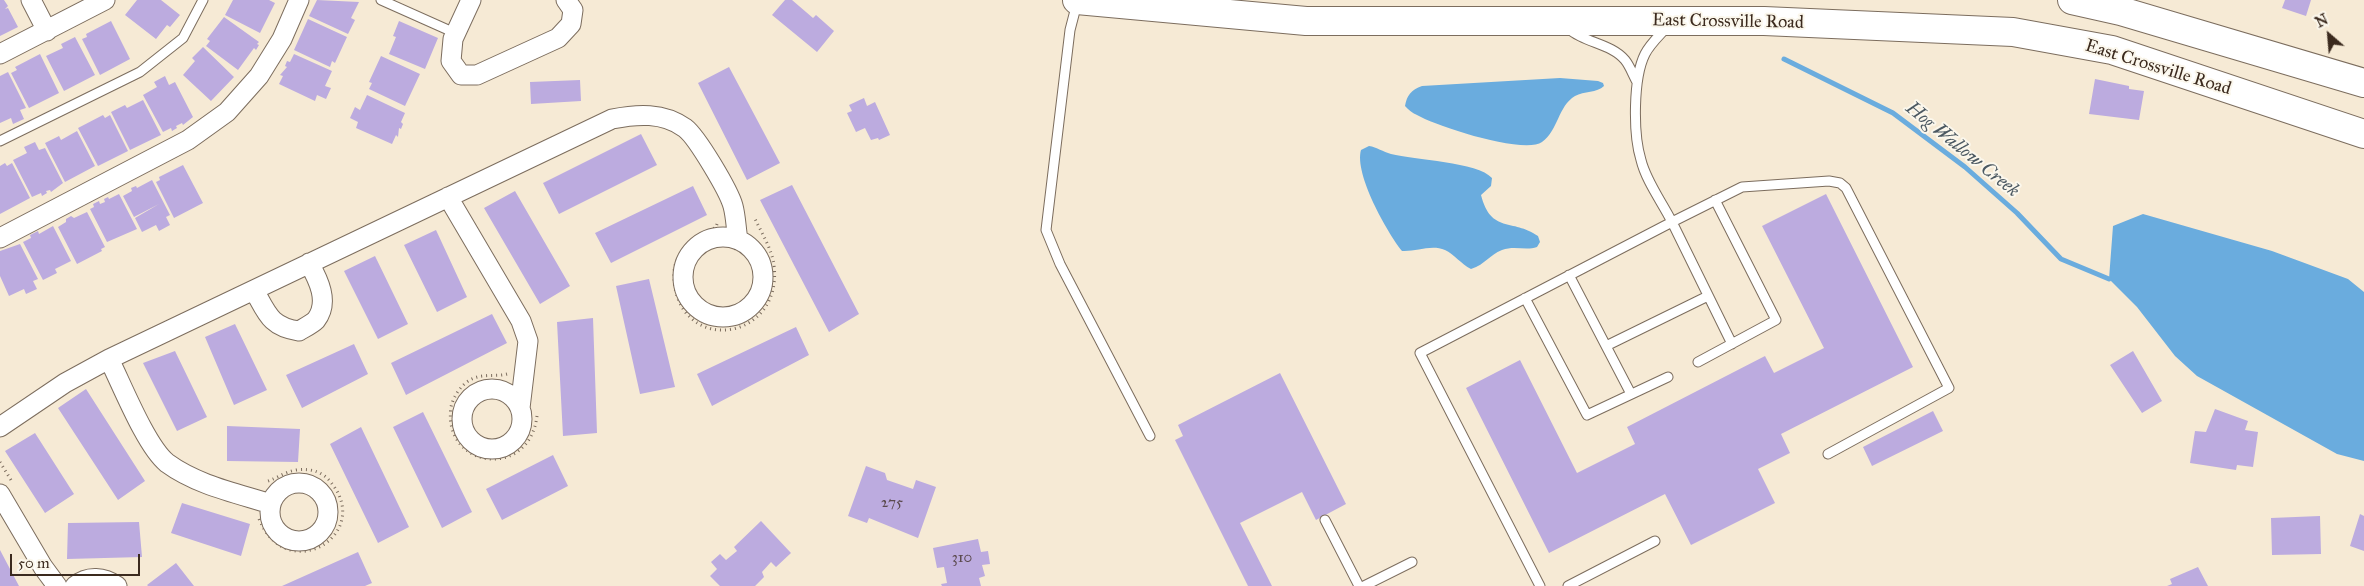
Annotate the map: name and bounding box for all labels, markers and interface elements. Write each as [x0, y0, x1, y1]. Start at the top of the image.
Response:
street label: East Crossville Road [1652, 10, 1804, 34]
north arrow [2304, 10, 2354, 60]
text: N [2313, 11, 2331, 31]
street label: East Crossville Road [2082, 36, 2234, 100]
water label: Hog Wallow Creek [1901, 97, 2023, 203]
house number: 275 [881, 494, 903, 512]
scale bar [12, 544, 142, 576]
house number: 310 [952, 549, 972, 567]
text: 50 m [18, 554, 50, 572]

